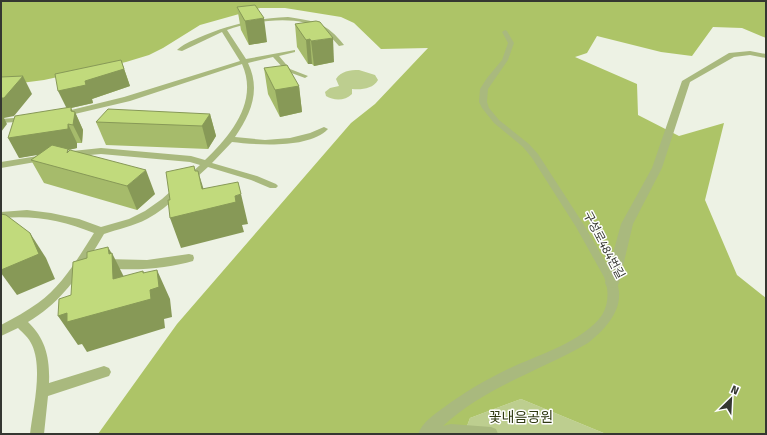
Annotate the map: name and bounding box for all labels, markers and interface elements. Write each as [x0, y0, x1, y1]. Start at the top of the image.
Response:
street label: 구성로484번길 [580, 209, 628, 281]
north arrow [711, 379, 751, 419]
text: N [729, 383, 741, 398]
park label: 꽃내음공원 [489, 409, 553, 426]

